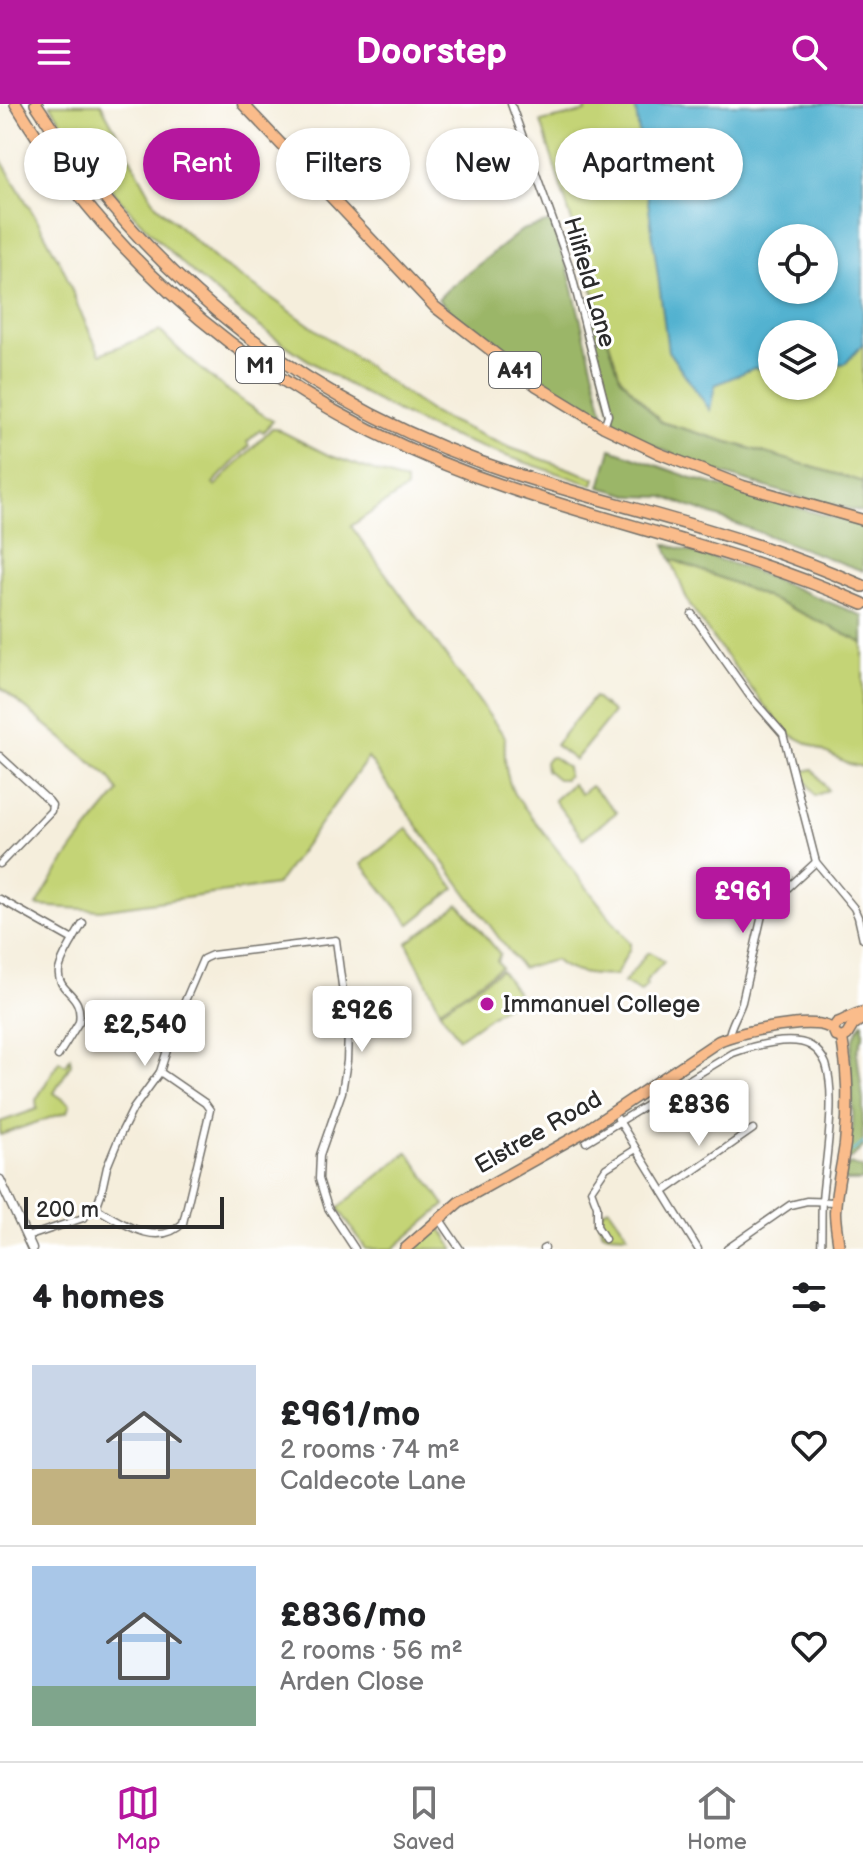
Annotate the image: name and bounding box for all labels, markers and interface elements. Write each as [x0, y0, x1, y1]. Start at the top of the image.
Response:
icon: menu [32, 30, 76, 74]
icon: search [787, 30, 831, 74]
text: Doorstep [356, 31, 507, 74]
chip: Buy [24, 128, 127, 200]
chip: Rent [143, 128, 260, 200]
chip: Filters [276, 128, 410, 200]
chip: New [426, 128, 539, 200]
chip: Apartment [555, 128, 743, 200]
street label: Hilfield Lane [557, 214, 622, 351]
map controls [758, 224, 838, 400]
button: locate [758, 224, 838, 304]
button: layers [758, 320, 838, 400]
road number: M1 [236, 347, 284, 383]
road number: A41 [489, 352, 541, 388]
pin: £961 [696, 867, 790, 935]
text: £961 [714, 877, 772, 908]
pin: £926 [315, 986, 409, 1054]
place label: Immanuel College [503, 990, 700, 1019]
marker: Immanuel College [478, 995, 496, 1013]
text: £926 [331, 996, 393, 1027]
pin: £2,540 [80, 1000, 210, 1068]
text: £2,540 [103, 1010, 187, 1041]
pin: £836 [652, 1080, 746, 1148]
street label: Elstree Road [470, 1084, 607, 1180]
text: £836 [668, 1090, 730, 1121]
scale bar [24, 1193, 224, 1229]
text: 200 m [36, 1197, 99, 1224]
icon: filters [787, 1275, 831, 1319]
text: 4 homes [32, 1277, 164, 1318]
text: £961/mo [280, 1394, 420, 1435]
icon: home [96, 1397, 192, 1493]
icon: heart [787, 1423, 831, 1467]
text: 2 rooms · 74 m² [280, 1435, 460, 1466]
text: Caldecote Lane [280, 1466, 466, 1497]
text: £836/mo [280, 1595, 426, 1636]
icon: home [96, 1598, 192, 1694]
icon: heart [787, 1624, 831, 1668]
text: 2 rooms · 56 m² [280, 1636, 463, 1667]
text: Arden Close [280, 1667, 424, 1698]
tab: Map [116, 1781, 160, 1856]
tab: Saved [393, 1781, 455, 1856]
tab: Home [687, 1781, 747, 1856]

